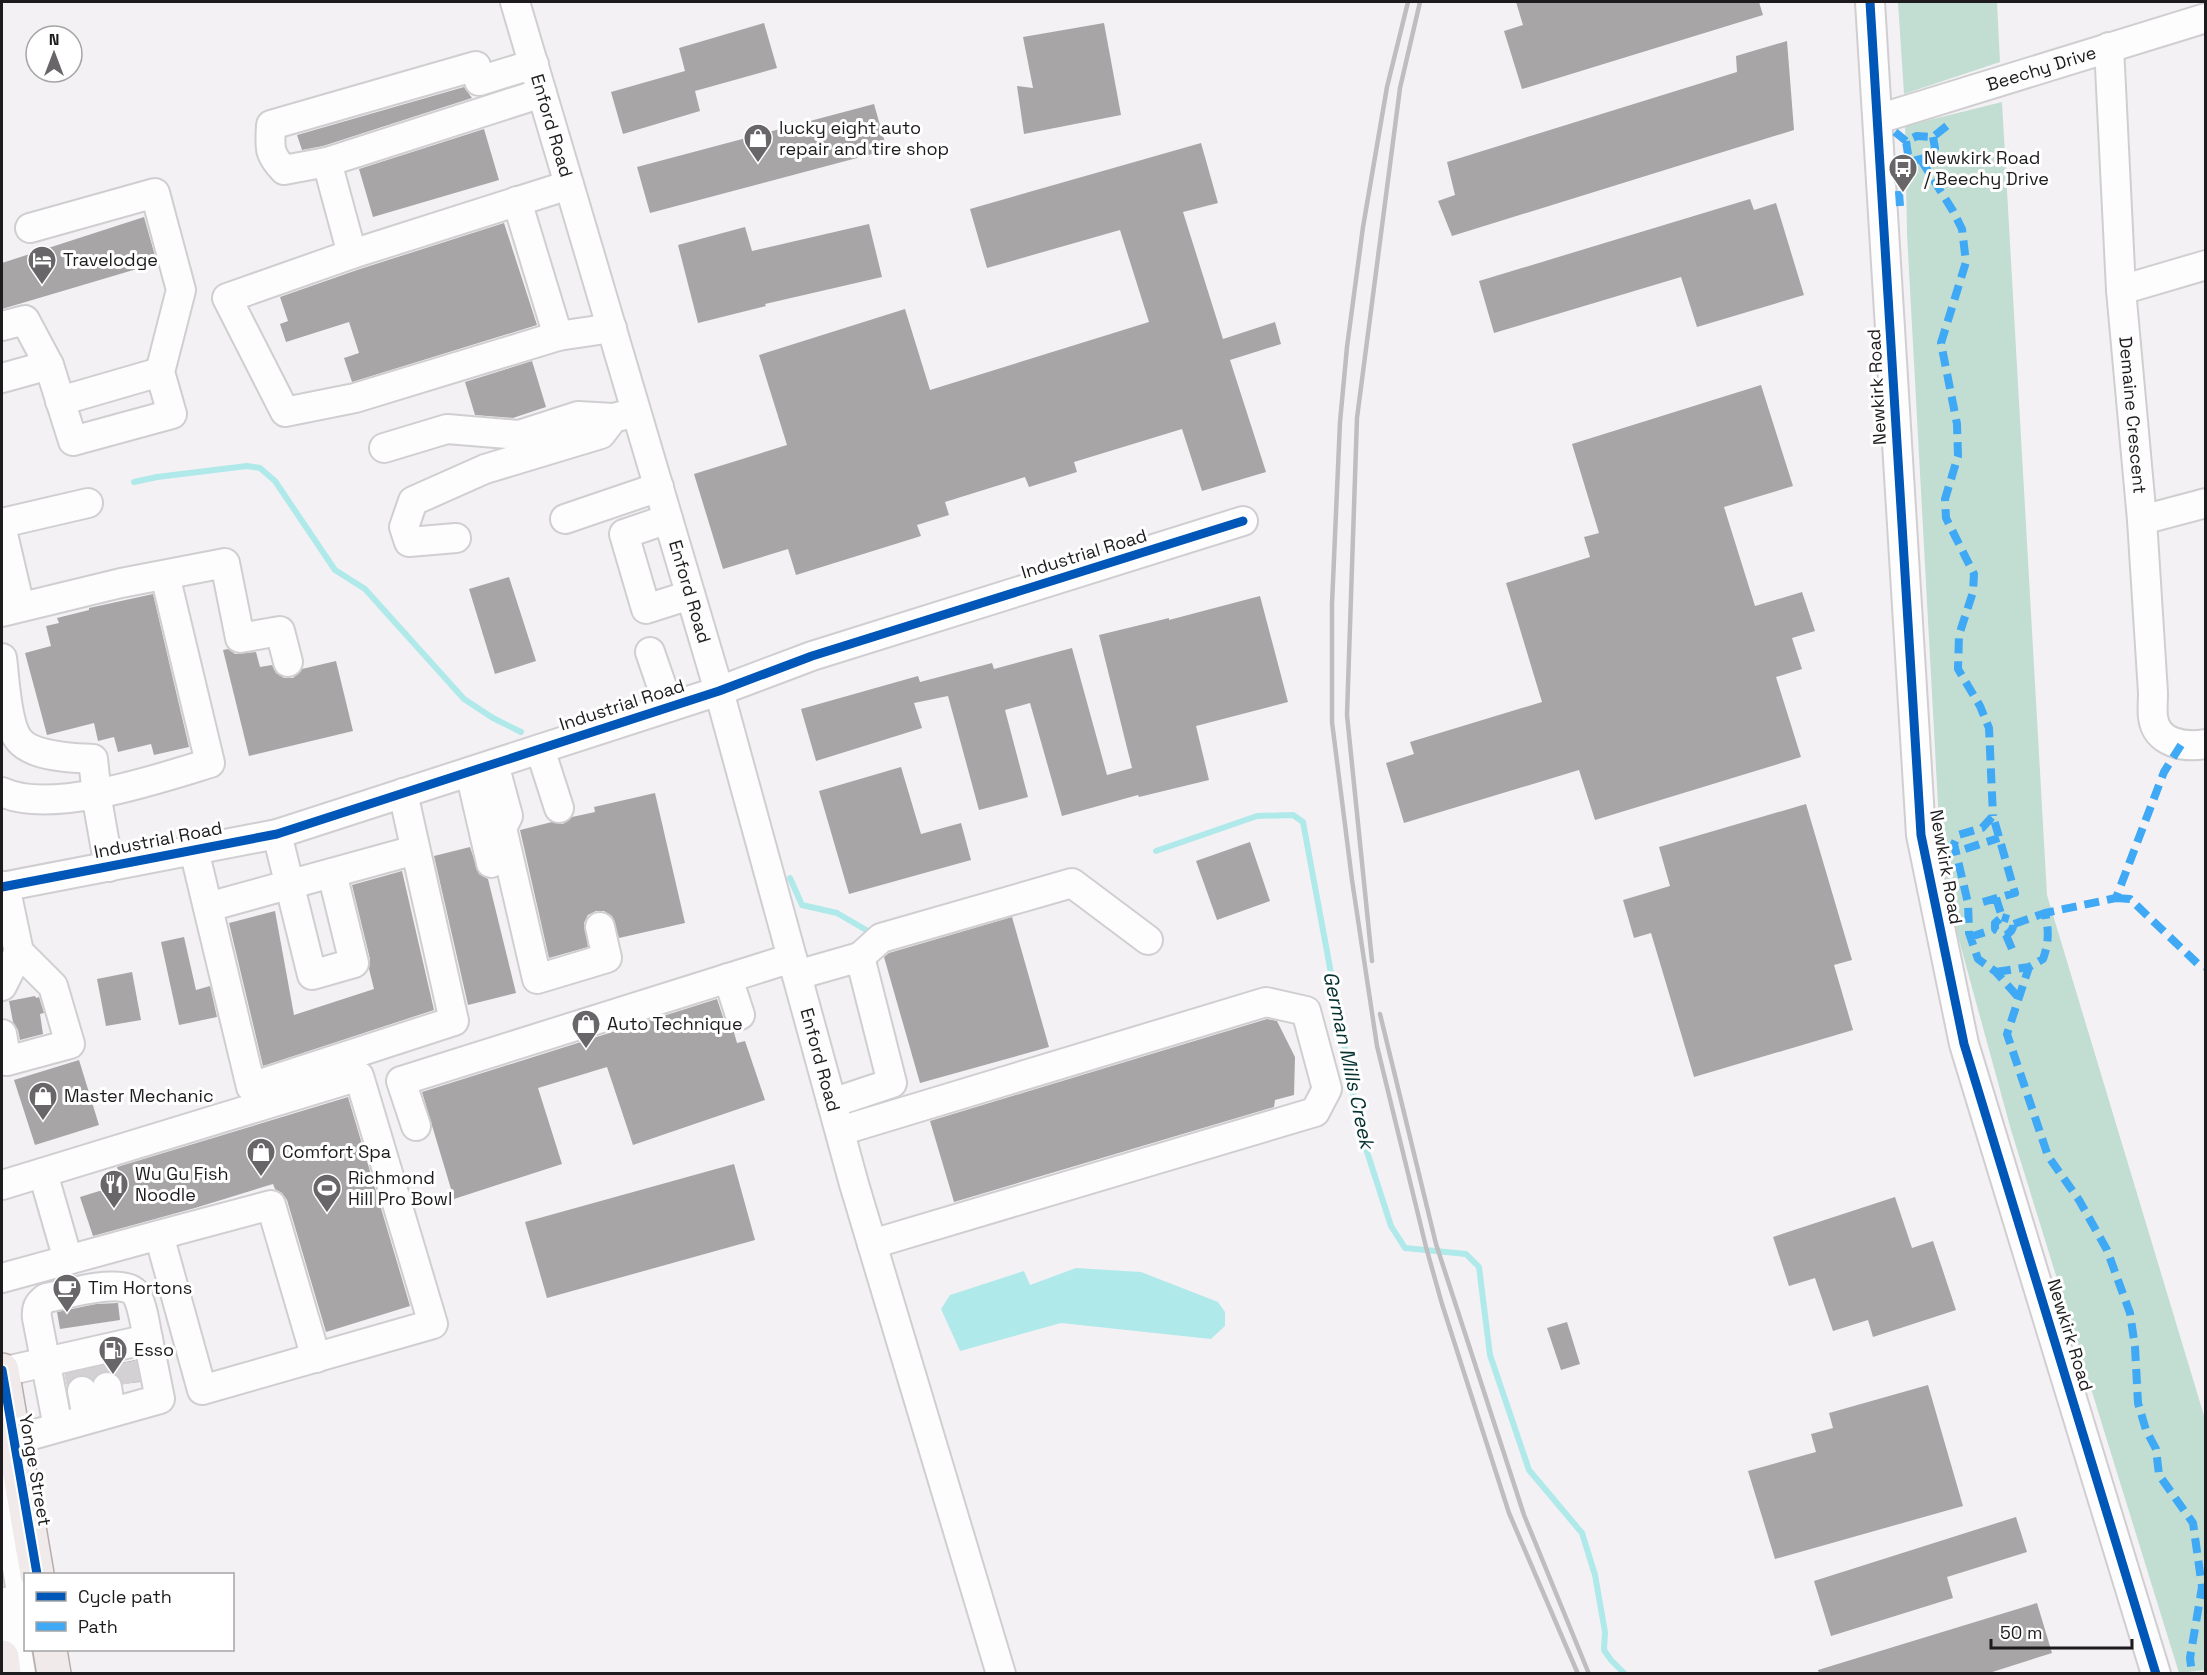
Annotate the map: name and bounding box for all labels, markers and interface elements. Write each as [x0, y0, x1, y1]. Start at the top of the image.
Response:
north arrow [24, 24, 84, 84]
text: N [49, 29, 59, 50]
street label: Beechy Drive [1984, 40, 2099, 96]
street label: Enford Road [526, 71, 578, 180]
place label: lucky eight auto repair and tire shop [779, 116, 949, 160]
shop icon: lucky eight auto repair and tire shop [742, 122, 774, 164]
place label: Newkirk Road / Beechy Drive [1924, 146, 2049, 190]
bus stop icon: Newkirk Road / Beechy Drive [1887, 152, 1919, 194]
hotel icon: Travelodge [26, 244, 58, 286]
place label: Travelodge [63, 248, 158, 271]
street label: Newkirk Road [1862, 328, 1891, 446]
street label: Demaine Crescent [2114, 335, 2152, 495]
street label: Industrial Road [1018, 523, 1150, 584]
street label: Enford Road [664, 537, 716, 646]
street label: Industrial Road [556, 673, 687, 736]
street label: Newkirk Road [1925, 808, 1968, 926]
street label: Industrial Road [92, 816, 224, 863]
water label: German Mills Creek [1317, 969, 1381, 1153]
street label: Enford Road [795, 1005, 846, 1114]
shop icon: Auto Technique [570, 1008, 602, 1050]
place label: Auto Technique [607, 1012, 743, 1035]
shop icon: Master Mechanic [27, 1080, 59, 1122]
place label: Master Mechanic [64, 1084, 214, 1107]
shop icon: Comfort Spa [245, 1136, 277, 1178]
place label: Comfort Spa [282, 1140, 391, 1163]
place label: Wu Gu Fish Noodle [135, 1162, 229, 1206]
place label: Richmond Hill Pro Bowl [348, 1166, 452, 1210]
restaurant icon: Wu Gu Fish Noodle [98, 1168, 130, 1210]
sports icon: Richmond Hill Pro Bowl [311, 1172, 343, 1214]
cafe icon: Tim Hortons [51, 1272, 83, 1314]
place label: Tim Hortons [88, 1276, 192, 1299]
street label: Newkirk Road [2042, 1276, 2098, 1394]
fuel station icon: Esso [97, 1334, 129, 1376]
place label: Esso [134, 1338, 174, 1361]
street label: Yonge Street [14, 1412, 57, 1528]
legend [24, 1573, 234, 1651]
text: Cycle path [78, 1585, 172, 1608]
scale bar [1991, 1612, 2132, 1650]
text: Path [78, 1615, 118, 1638]
text: 50 m [2000, 1621, 2042, 1644]

